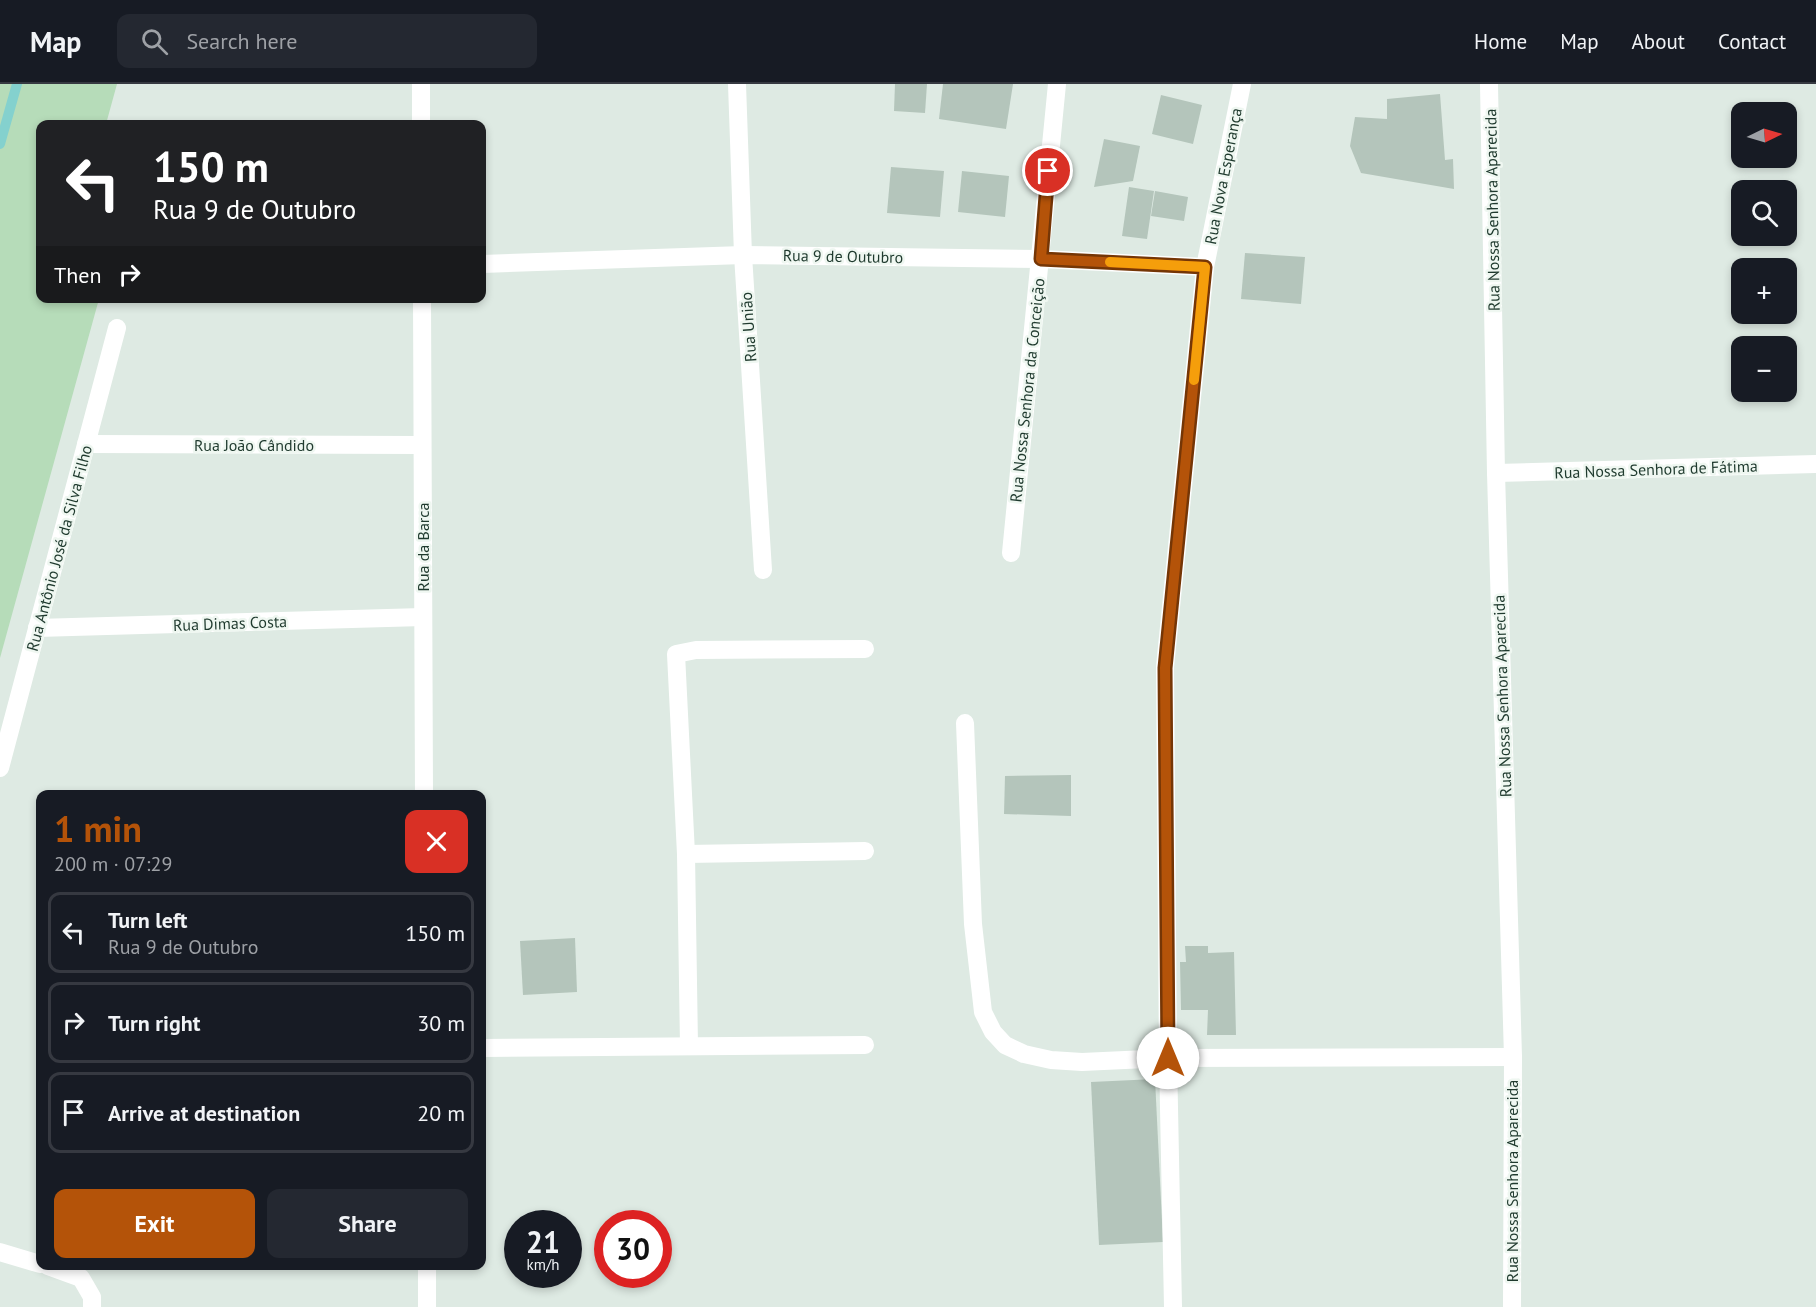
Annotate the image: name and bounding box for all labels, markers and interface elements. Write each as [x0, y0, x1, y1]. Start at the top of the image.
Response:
search box [117, 14, 537, 68]
text: Map [30, 23, 81, 60]
icon: search [138, 25, 171, 58]
text: Search here [186, 27, 297, 55]
text: Home [1474, 28, 1527, 55]
text: Map [1560, 28, 1599, 55]
text: About [1632, 28, 1685, 55]
text: Contact [1718, 28, 1786, 55]
north arrow [1731, 102, 1797, 168]
map controls [1731, 102, 1797, 402]
street label: Rua Nova Esperança [1200, 106, 1246, 246]
street label: Rua Nossa Senhora Aparecida [1480, 109, 1504, 311]
text: 150 m [153, 139, 269, 194]
icon: left [54, 144, 132, 222]
pin [1022, 145, 1073, 196]
icon: arrive [1031, 154, 1064, 187]
button: search [1731, 180, 1797, 246]
text: Rua 9 de Outubro [153, 192, 356, 226]
street label: Rua 9 de Outubro [783, 245, 903, 267]
icon: right [113, 258, 146, 291]
button: + [1731, 258, 1797, 324]
text: Then [54, 261, 101, 289]
street label: Rua Nossa Senhora da Conceição [1005, 277, 1049, 503]
street label: Rua União [736, 291, 760, 363]
button: − [1731, 336, 1797, 402]
street label: Rua João Cândido [194, 435, 314, 455]
street label: Rua Antônio José da Silva Filho [22, 443, 96, 653]
street label: Rua Nossa Senhora de Fátima [1554, 455, 1758, 483]
street label: Rua da Barca [413, 503, 433, 591]
street label: Rua Nossa Senhora Aparecida [1488, 594, 1516, 798]
street label: Rua Dimas Costa [173, 611, 287, 635]
text: 1 min [54, 805, 142, 852]
button: close [405, 810, 468, 873]
text: 200 m · 07:29 [54, 851, 172, 877]
text: Turn left [108, 906, 188, 934]
icon: left [57, 916, 90, 949]
text: 150 m [405, 919, 465, 947]
text: Rua 9 de Outubro [108, 934, 259, 960]
icon: right [57, 1006, 90, 1039]
text: Turn right [108, 1009, 200, 1037]
text: 30 m [417, 1009, 465, 1037]
position arrow [1136, 1026, 1200, 1090]
street label: Rua Nossa Senhora Aparecida [1502, 1080, 1522, 1282]
icon: arrive [57, 1096, 90, 1129]
text: Arrive at destination [108, 1099, 300, 1127]
text: 20 m [417, 1099, 465, 1127]
button: Exit [54, 1189, 255, 1258]
button: Share [267, 1189, 468, 1258]
speed limit sign: 30 [594, 1210, 672, 1288]
text: 21 [526, 1222, 560, 1261]
text: km/h [527, 1255, 559, 1274]

